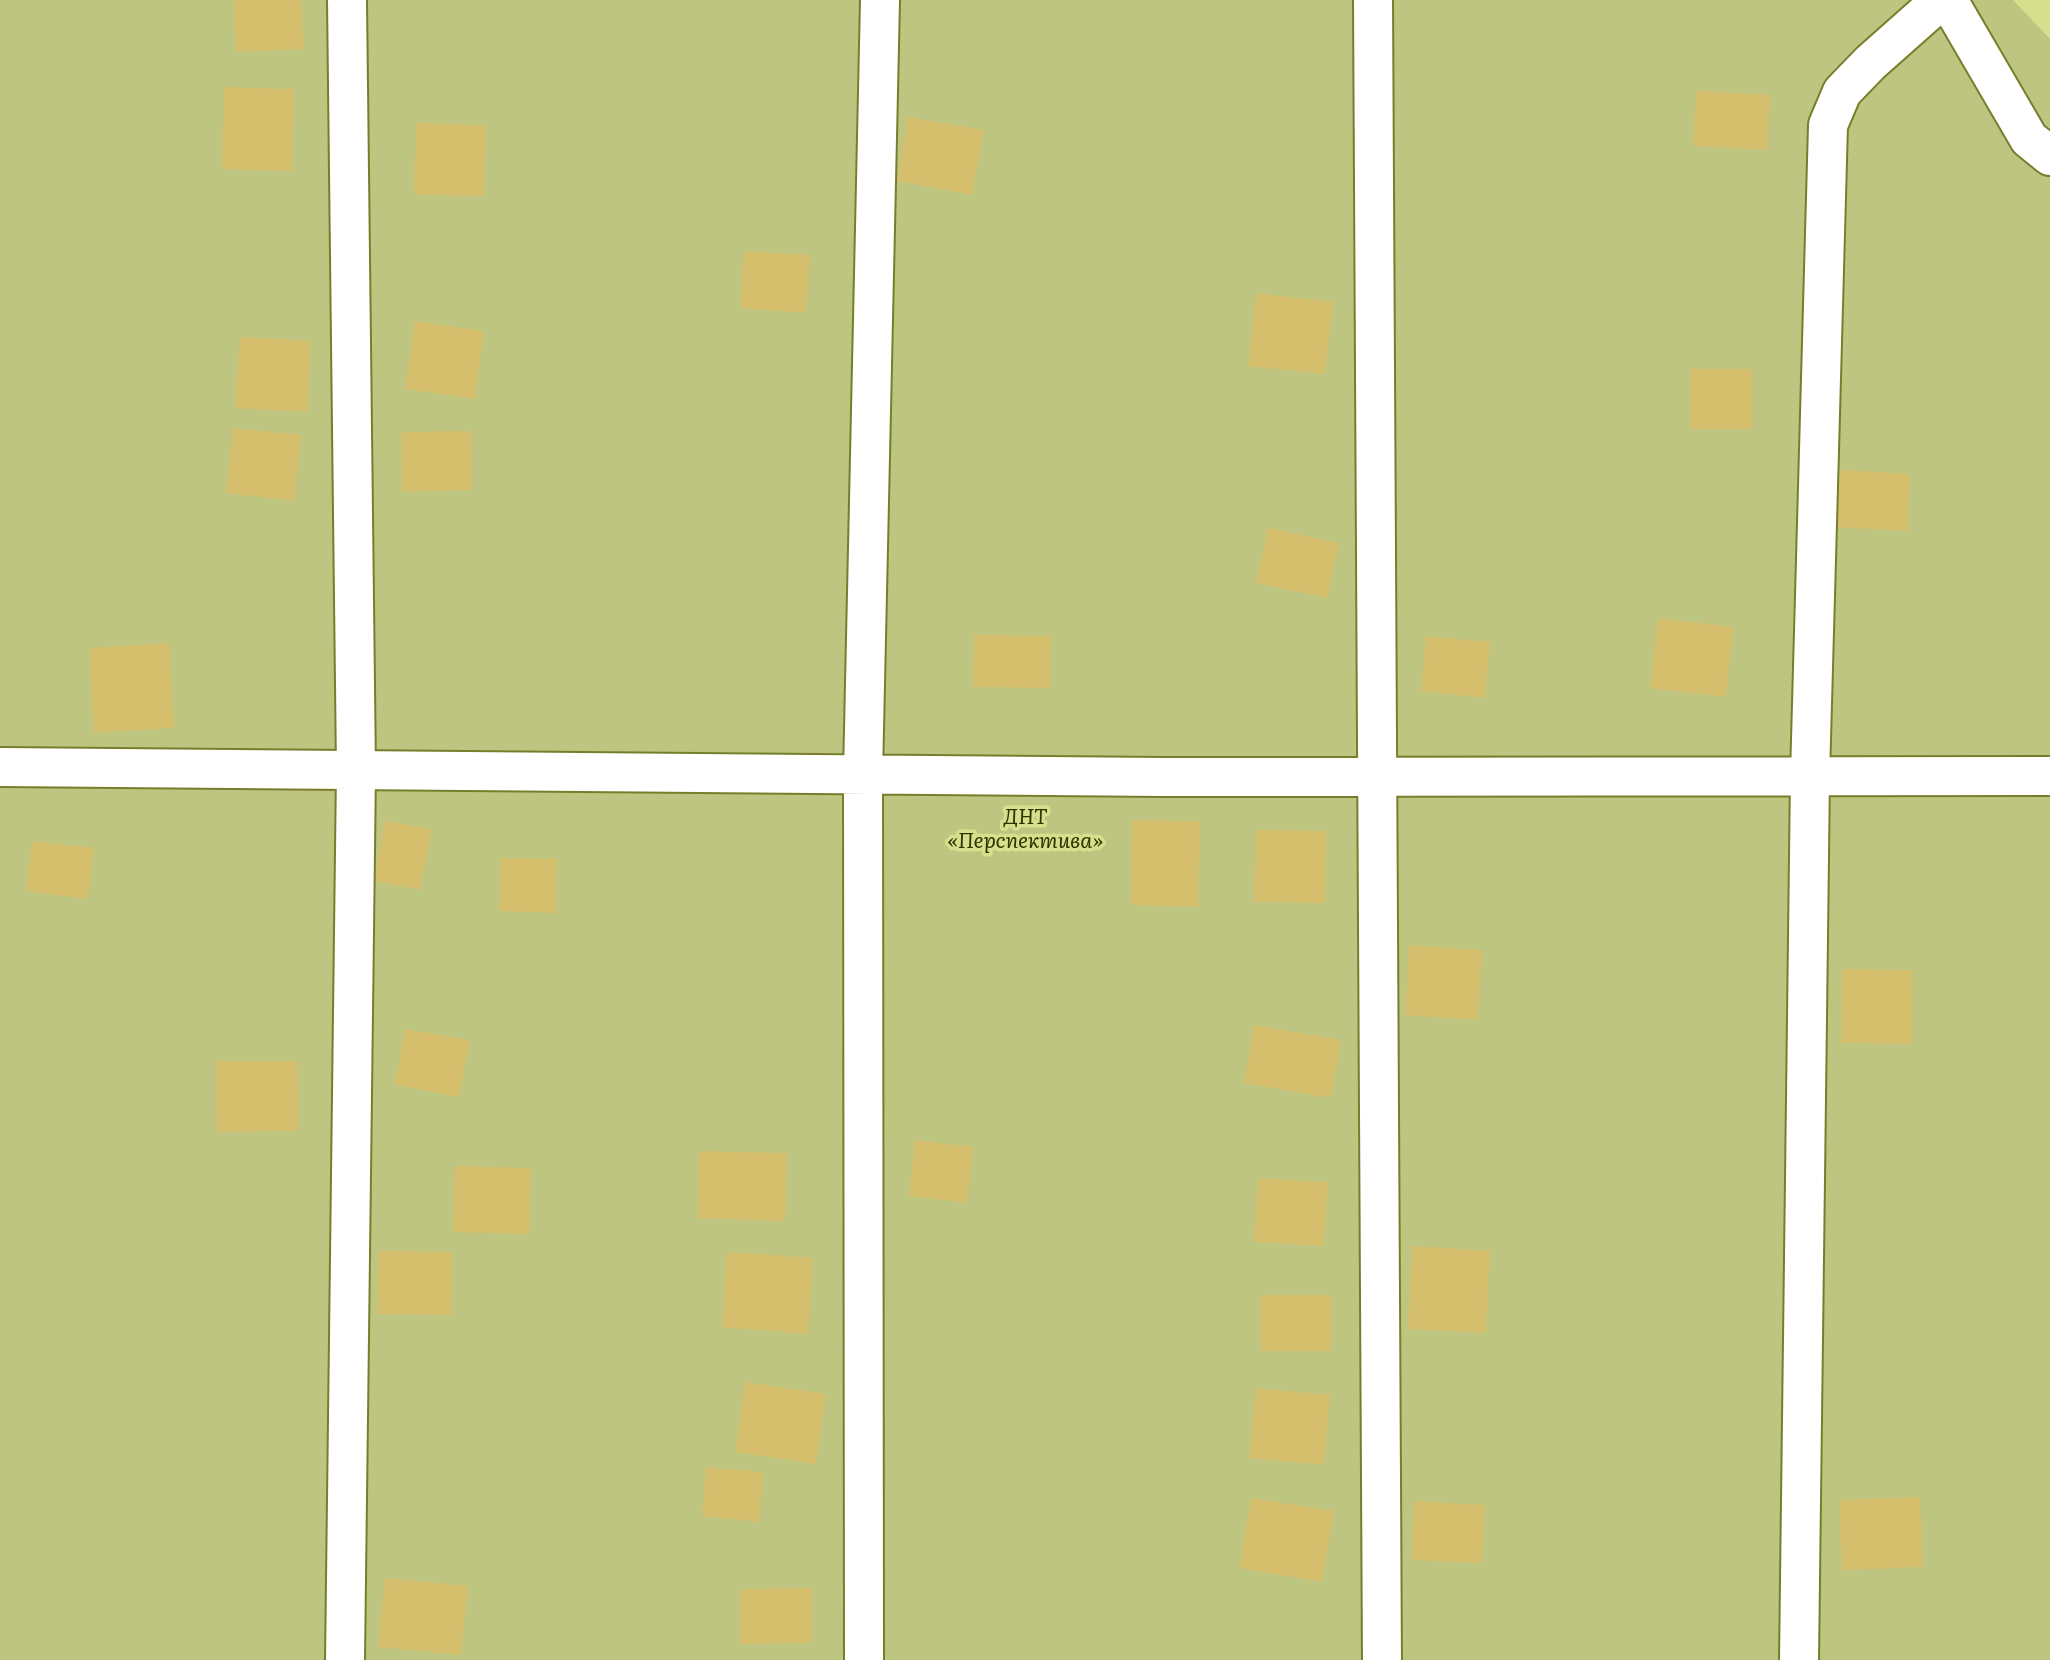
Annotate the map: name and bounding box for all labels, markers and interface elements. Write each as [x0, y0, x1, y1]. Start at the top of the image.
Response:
park label: ДНТ «Перспектива» [947, 805, 1103, 855]

